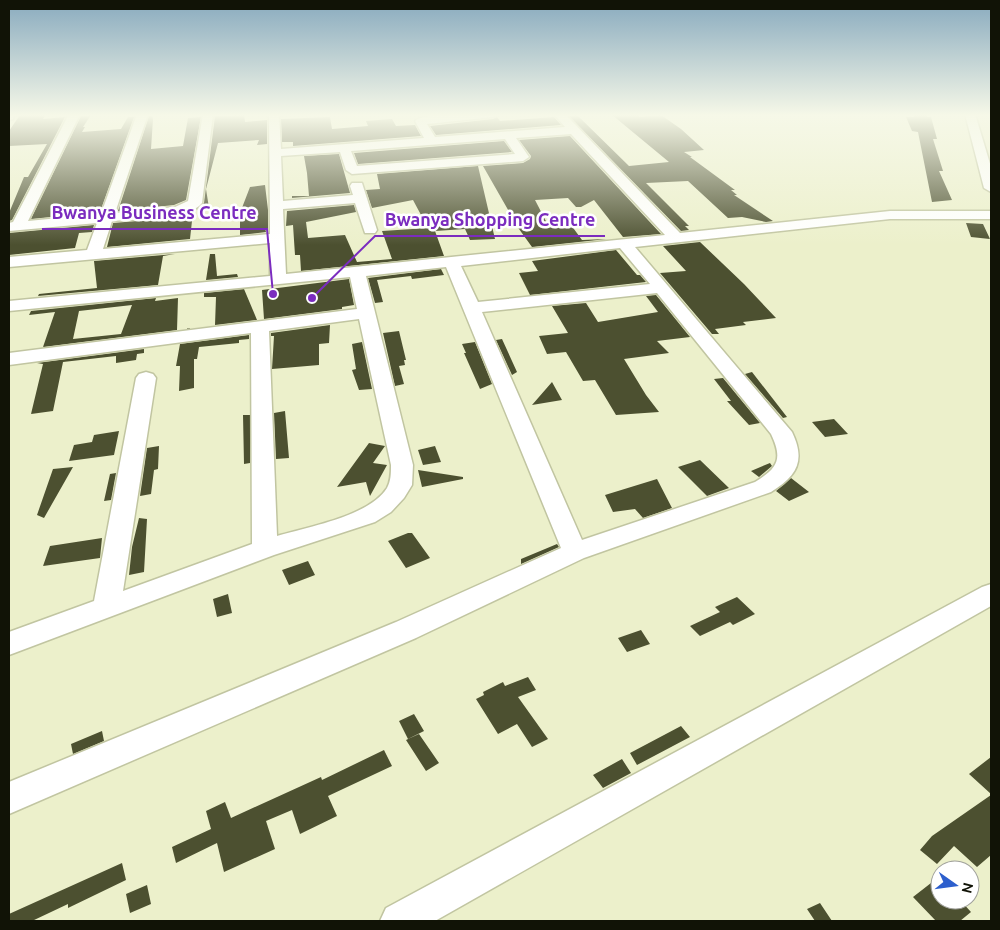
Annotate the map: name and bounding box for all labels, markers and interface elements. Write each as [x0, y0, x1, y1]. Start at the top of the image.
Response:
callout: Bwanya Business Centre [42, 196, 267, 229]
text: Bwanya Business Centre [51, 202, 257, 222]
callout: Bwanya Shopping Centre [375, 203, 605, 236]
text: Bwanya Shopping Centre [385, 209, 595, 229]
north arrow [930, 860, 980, 910]
text: N [959, 881, 977, 895]

